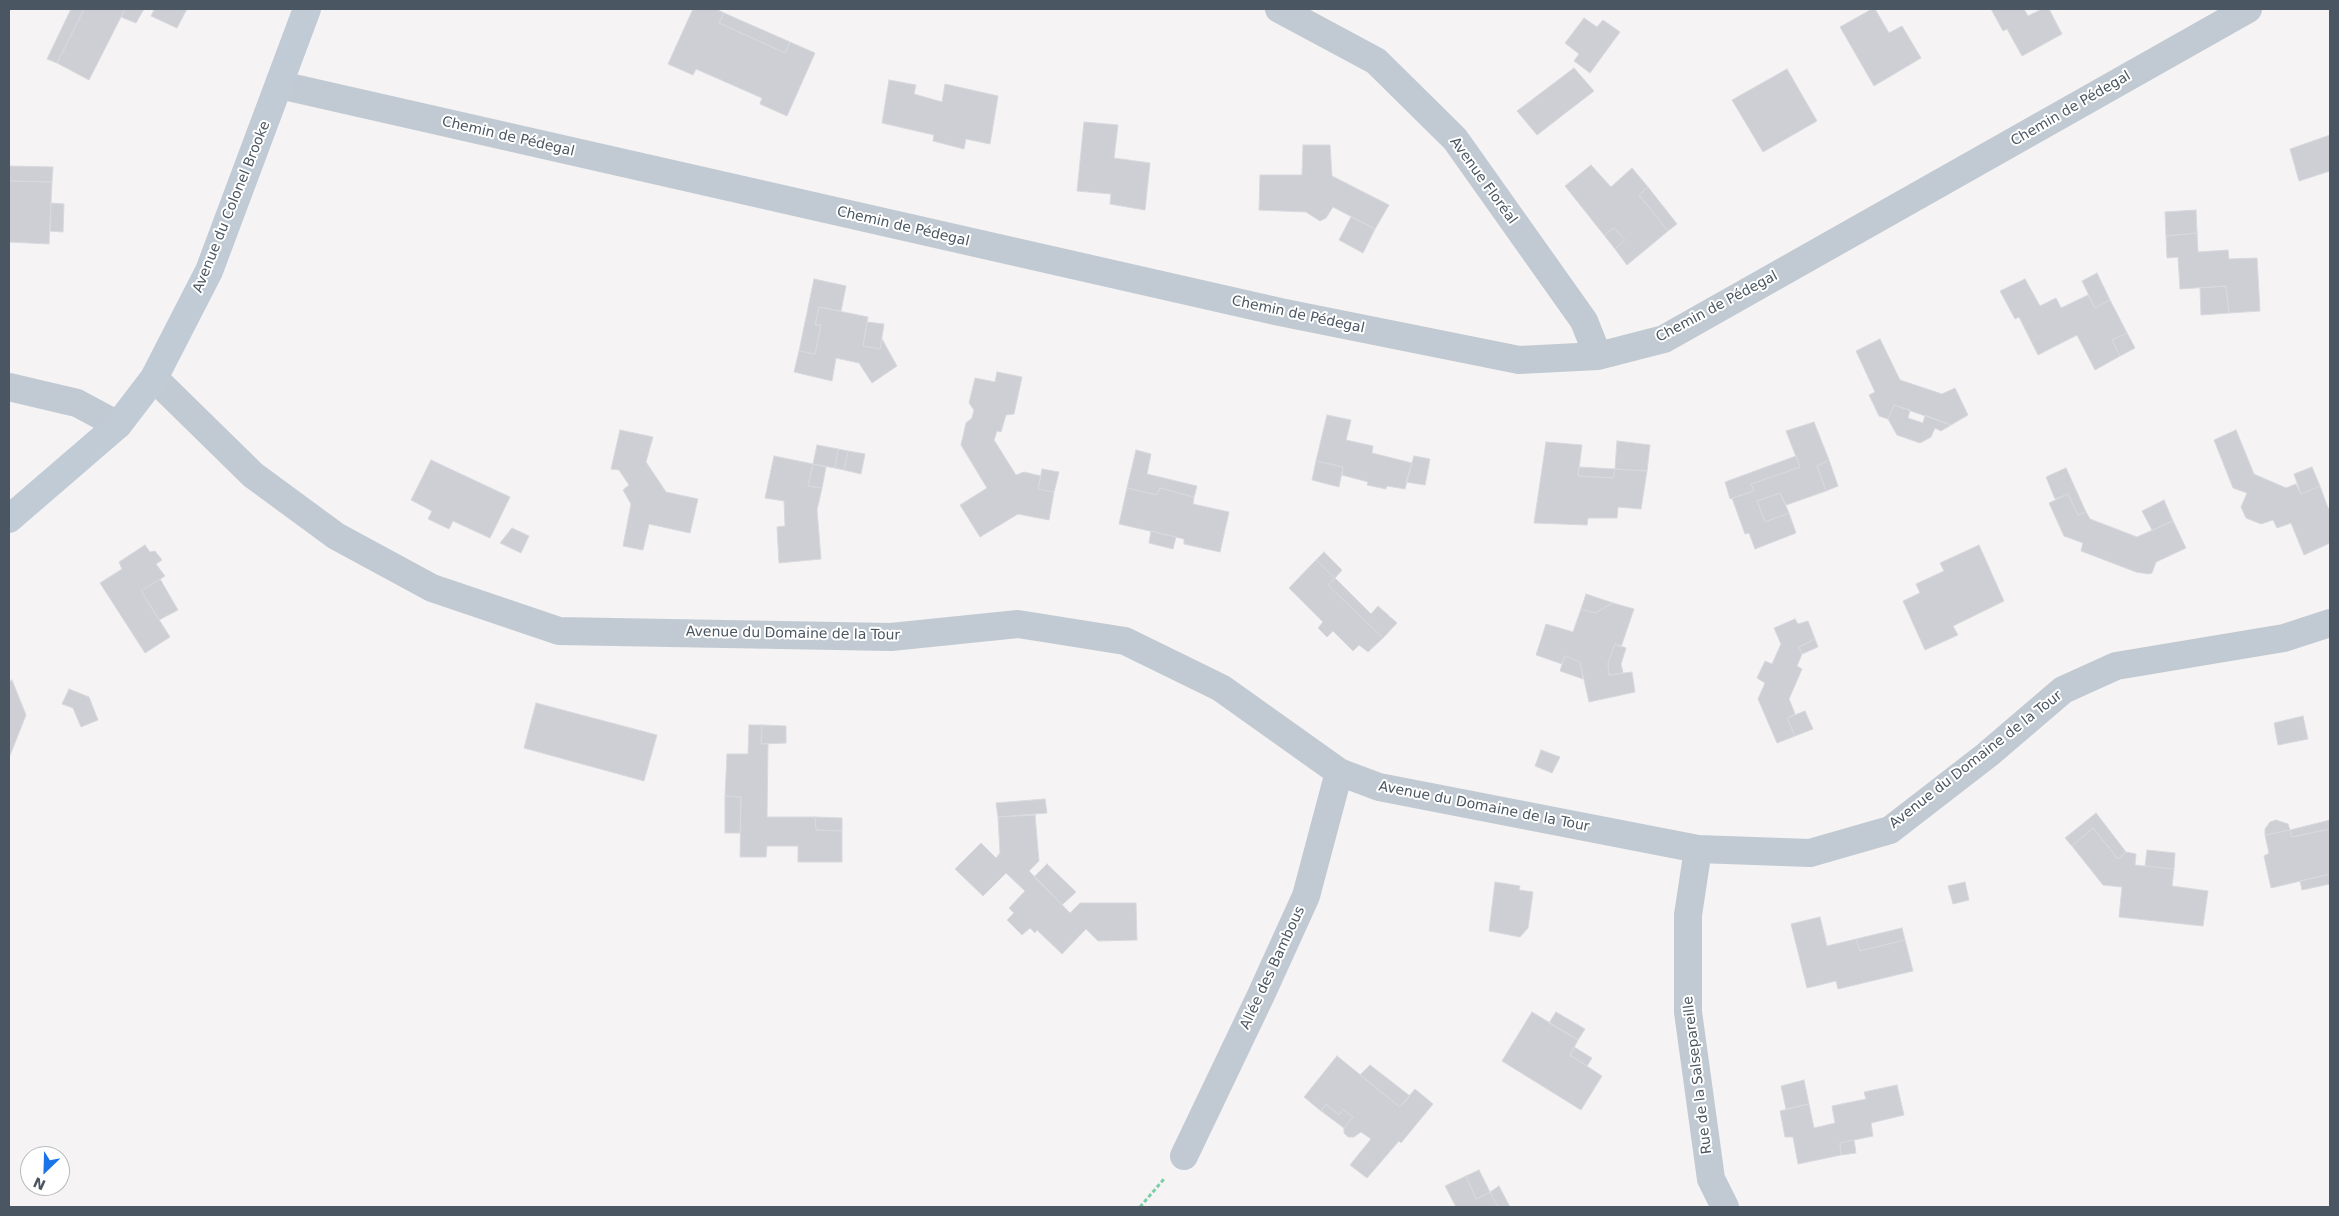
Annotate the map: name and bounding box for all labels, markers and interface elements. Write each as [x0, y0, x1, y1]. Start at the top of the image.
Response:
street label: Chemin de Pédegal [2008, 68, 2134, 150]
street label: Chemin de Pédegal [440, 114, 576, 160]
street label: Avenue du Colonel Brooke [190, 119, 274, 295]
street label: Avenue Floréal [1446, 134, 1520, 228]
street label: Chemin de Pédegal [835, 204, 971, 250]
street label: Chemin de Pédegal [1653, 268, 1781, 346]
street label: Chemin de Pédegal [1230, 293, 1366, 337]
street label: Avenue du Domaine de la Tour [686, 624, 900, 644]
street label: Avenue du Domaine de la Tour [1886, 687, 2066, 833]
street label: Avenue du Domaine de la Tour [1377, 778, 1591, 836]
street label: Allée des Bambous [1237, 904, 1309, 1032]
street label: Rue de la Salsepareille [1680, 995, 1716, 1155]
north arrow [20, 1146, 70, 1196]
text: N [31, 1174, 48, 1193]

